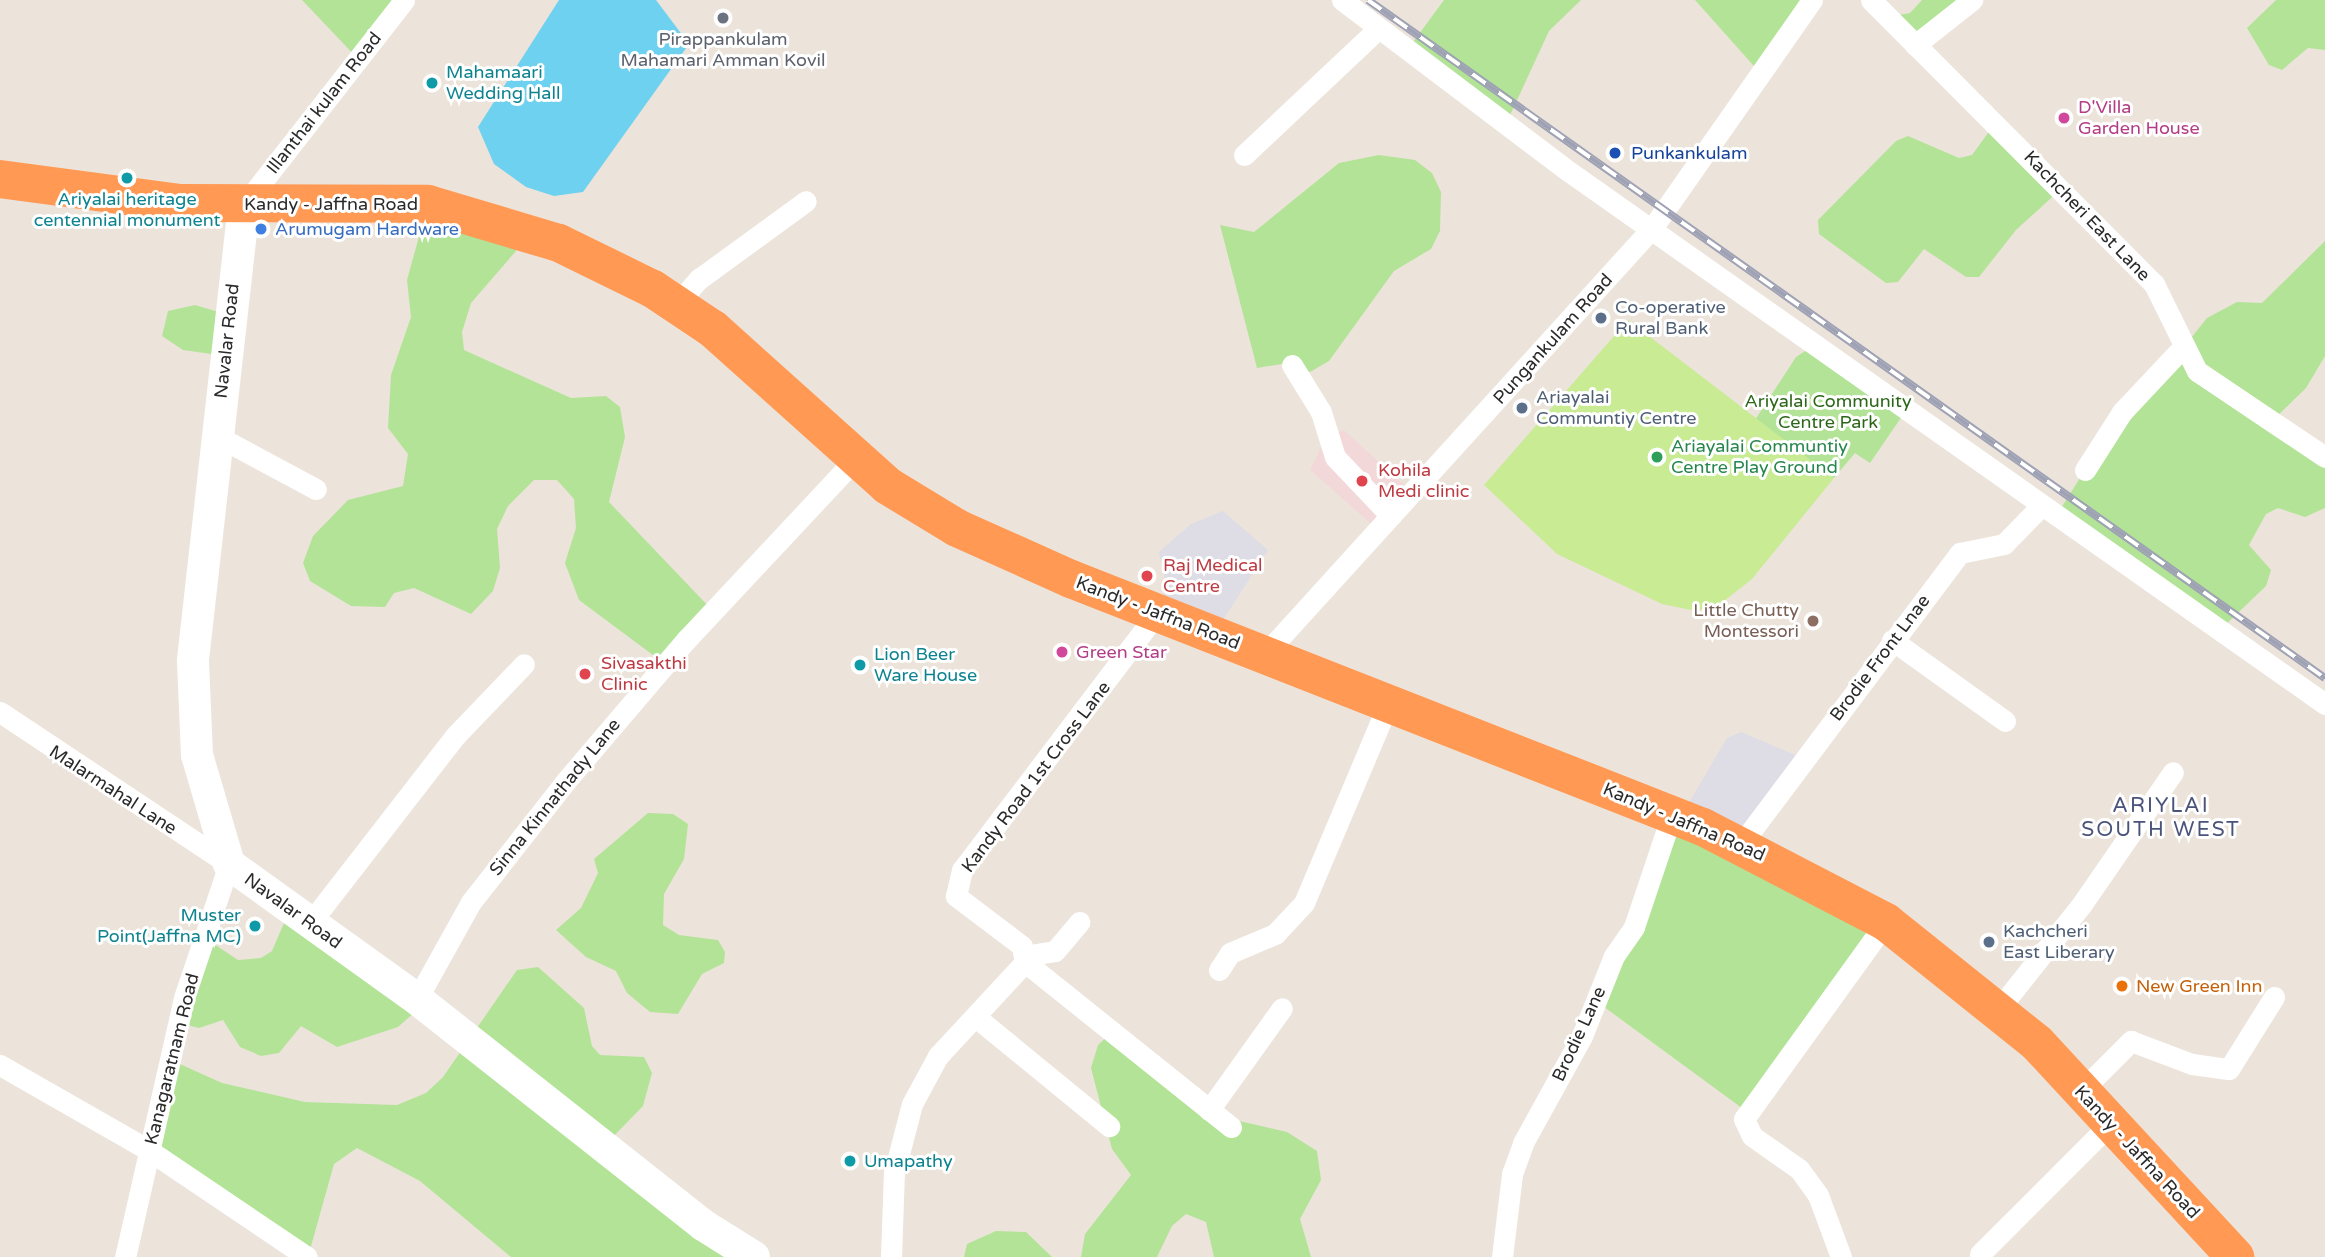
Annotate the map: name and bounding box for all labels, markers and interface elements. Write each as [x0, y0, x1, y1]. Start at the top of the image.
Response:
marker: Pirappankulam Mahamari Amman Kovil [715, 10, 731, 26]
street label: Illanthai kulam Road [262, 28, 386, 178]
place label: Pirappankulam Mahamari Amman Kovil [621, 29, 825, 72]
place label: Mahamaari Wedding Hall [446, 62, 560, 104]
marker: Mahamaari Wedding Hall [424, 75, 440, 91]
place label: D'Villa Garden House [2078, 97, 2200, 140]
marker: D'Villa Garden House [2056, 110, 2072, 126]
place label: Punkankulam [1631, 142, 1747, 164]
marker: Punkankulam [1605, 143, 1625, 163]
street label: Kachcheri East Lane [2019, 146, 2155, 286]
marker: Ariyalai heritage centennial monument [119, 170, 135, 186]
place label: Ariyalai heritage centennial monument [34, 189, 220, 232]
street label: Kandy - Jaffna Road [244, 193, 418, 215]
place label: Arumugam Hardware [275, 218, 459, 240]
marker: Arumugam Hardware [253, 221, 269, 237]
street label: Pungankulam Road [1489, 269, 1617, 409]
street label: Navalar Road [210, 283, 244, 399]
place label: Co-operative Rural Bank [1615, 297, 1726, 340]
marker: Co-operative Rural Bank [1593, 310, 1609, 326]
place label: Ariayalai Communtiy Centre [1536, 387, 1696, 430]
park label: Ariyalai Community Centre Park [1744, 391, 1912, 434]
marker: Ariayalai Communtiy Centre [1514, 400, 1530, 416]
place label: Ariayalai Communtiy Centre Play Ground [1671, 436, 1848, 478]
marker: Ariayalai Communtiy Centre Play Ground [1649, 449, 1665, 465]
place label: Kohila Medi clinic [1378, 460, 1469, 503]
marker: Kohila Medi clinic [1352, 471, 1372, 491]
place label: Raj Medical Centre [1163, 555, 1263, 598]
marker: Raj Medical Centre [1137, 566, 1157, 586]
street label: Kandy - Jaffna Road [1073, 572, 1243, 654]
street label: Brodie Front Lnae [1825, 591, 1935, 725]
place label: Little Chutty Montessori [1693, 600, 1799, 642]
marker: Little Chutty Montessori [1805, 613, 1821, 629]
place label: Green Star [1076, 641, 1167, 663]
place label: Lion Beer Ware House [874, 644, 977, 686]
marker: Green Star [1054, 644, 1070, 660]
place label: Sivasakthi Clinic [601, 653, 687, 696]
marker: Lion Beer Ware House [852, 657, 868, 673]
marker: Sivasakthi Clinic [575, 664, 595, 684]
street label: Kandy Road 1st Cross Lane [957, 677, 1115, 877]
street label: Sinna Kinnathady Lane [485, 714, 625, 880]
street label: Malarmahal Lane [45, 741, 181, 839]
street label: Kandy - Jaffna Road [1600, 778, 1768, 866]
district label: ARIYLAI SOUTH WEST [2082, 793, 2240, 843]
street label: Navalar Road [240, 868, 346, 954]
place label: Muster Point(Jaffna MC) [97, 905, 241, 948]
marker: Muster Point(Jaffna MC) [247, 918, 263, 934]
place label: Kachcheri East Liberary [2003, 921, 2115, 964]
marker: Kachcheri East Liberary [1981, 934, 1997, 950]
street label: Kanagaratnam Road [140, 971, 204, 1147]
place label: New Green Inn [2136, 975, 2262, 997]
marker: New Green Inn [2114, 978, 2130, 994]
street label: Brodie Lane [1548, 983, 1610, 1085]
street label: Kandy - Jaffna Road [2070, 1081, 2204, 1223]
place label: Umapathy [864, 1150, 953, 1172]
marker: Umapathy [842, 1153, 858, 1169]

